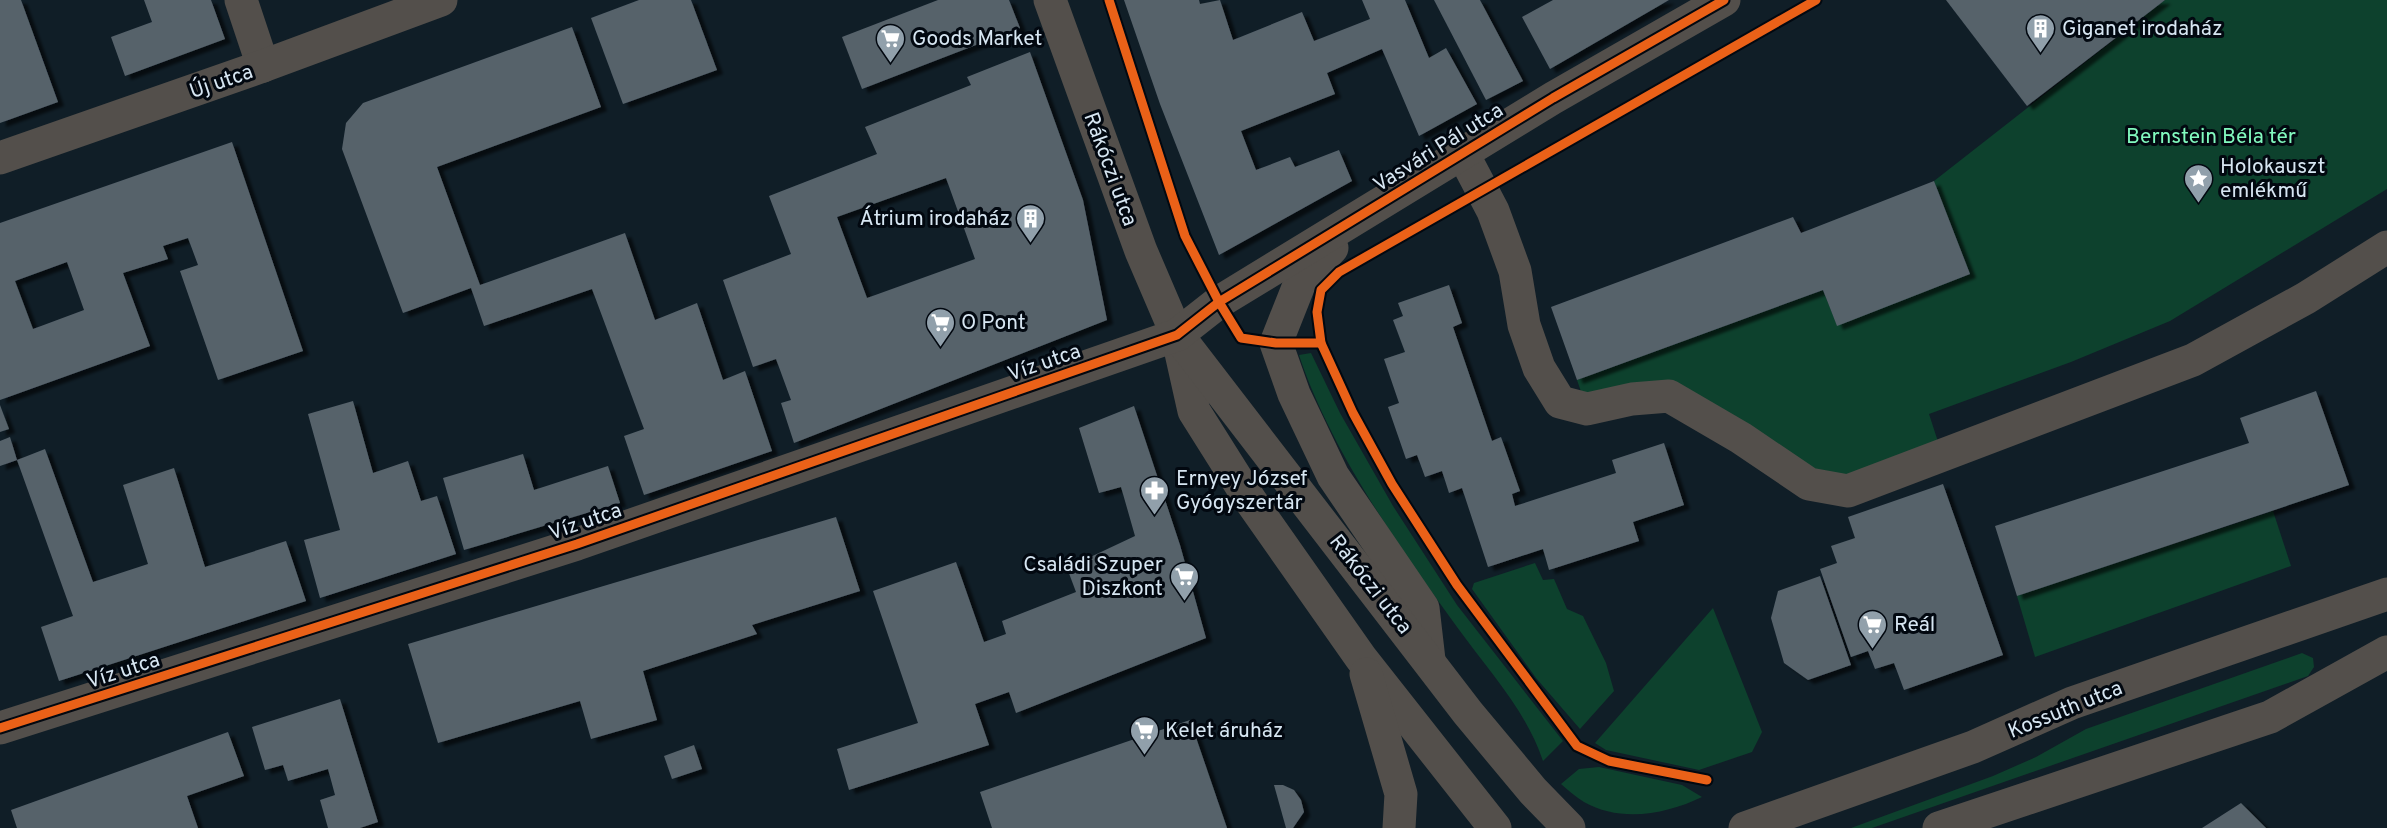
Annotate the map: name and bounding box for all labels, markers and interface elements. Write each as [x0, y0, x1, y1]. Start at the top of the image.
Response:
building icon: Giganet irodaház [2025, 12, 2057, 54]
place label: Giganet irodaház [2062, 16, 2223, 43]
supermarket icon: Goods Market [875, 22, 907, 64]
place label: Goods Market [912, 26, 1042, 53]
street label: Új utca [186, 58, 257, 106]
street label: Vasvári Pál utca [1369, 97, 1509, 199]
street label: Rákóczi utca [1077, 109, 1143, 230]
park label: Bernstein Béla tér [2126, 124, 2296, 151]
place label: Holokauszt emlékmű [2220, 154, 2325, 205]
place icon: Holokauszt emlékmű [2183, 162, 2215, 204]
building icon: Átrium irodaház [1015, 202, 1047, 244]
place label: Átrium irodaház [859, 205, 1010, 233]
supermarket icon: O Pont [924, 306, 956, 348]
place label: O Pont [961, 310, 1026, 337]
street label: Víz utca [1004, 338, 1085, 388]
place label: Ernyey József Gyógyszertár [1176, 466, 1307, 517]
pharmacy icon: Ernyey József Gyógyszertár [1139, 474, 1171, 516]
street label: Víz utca [545, 497, 626, 547]
street label: Rákóczi utca [1322, 530, 1417, 640]
place label: Családi Szuper Diszkont [1023, 552, 1163, 603]
supermarket icon: Családi Szuper Diszkont [1168, 560, 1200, 602]
supermarket icon: Reál [1857, 608, 1889, 650]
place label: Reál [1894, 612, 1935, 639]
street label: Víz utca [83, 647, 164, 696]
street label: Kossuth utca [2004, 675, 2127, 746]
supermarket icon: Kelet áruház [1128, 714, 1160, 756]
place label: Kelet áruház [1165, 718, 1283, 745]

